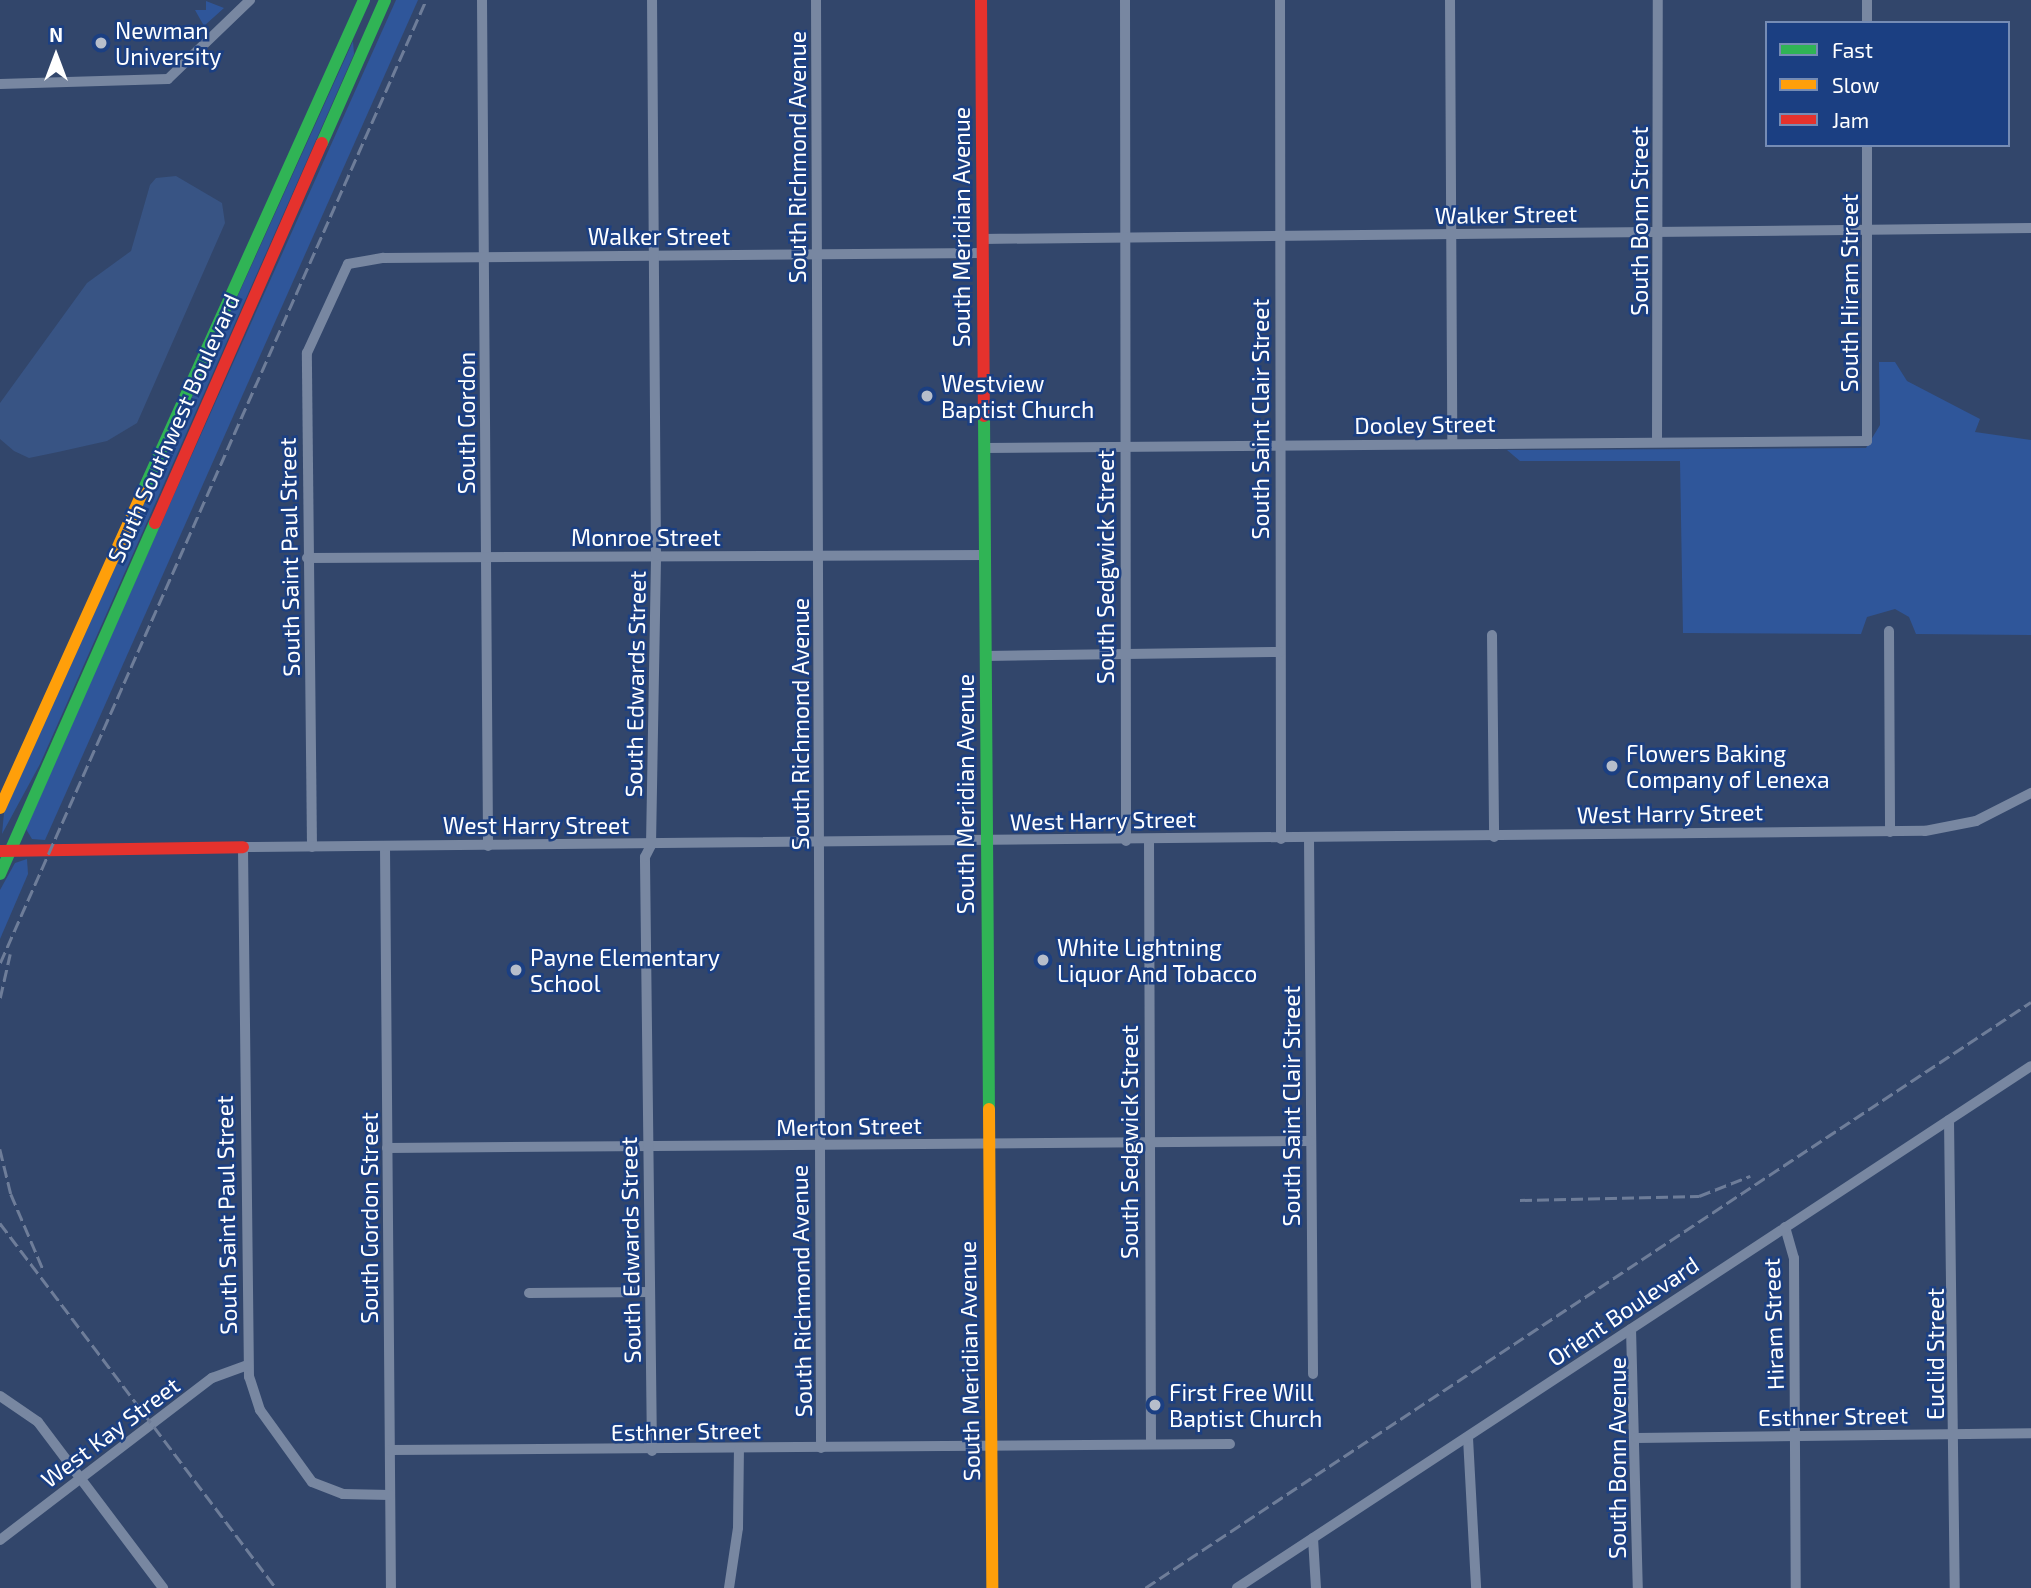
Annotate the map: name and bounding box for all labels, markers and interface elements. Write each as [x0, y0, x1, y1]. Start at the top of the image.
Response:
place label: Newman University [115, 16, 221, 70]
north arrow [21, 21, 91, 91]
legend [1765, 21, 2010, 147]
text: N [49, 23, 63, 46]
street label: South Richmond Avenue [783, 31, 811, 283]
marker: Newman University [93, 35, 109, 51]
text: Fast [1832, 37, 1873, 62]
text: Slow [1832, 72, 1879, 97]
street label: South Meridian Avenue [947, 107, 975, 347]
text: Jam [1832, 107, 1869, 132]
street label: South Bonn Street [1625, 126, 1653, 316]
street label: South Hiram Street [1835, 194, 1863, 392]
street label: Walker Street [1434, 199, 1578, 229]
street label: Walker Street [588, 222, 730, 250]
street label: South Southwest Boulevard [101, 290, 245, 566]
street label: South Saint Clair Street [1246, 298, 1274, 540]
street label: South Gordon [452, 352, 480, 494]
place label: Westview Baptist Church [941, 369, 1094, 423]
marker: Westview Baptist Church [919, 388, 935, 404]
street label: Dooley Street [1354, 409, 1496, 439]
street label: South Saint Paul Street [273, 437, 305, 677]
street label: South Sedgwick Street [1091, 450, 1119, 684]
street label: Monroe Street [571, 523, 721, 551]
street label: South Edwards Street [619, 570, 651, 798]
street label: South Richmond Avenue [786, 598, 814, 850]
street label: South Meridian Avenue [951, 674, 979, 914]
place label: Flowers Baking Company of Lenexa [1626, 739, 1830, 793]
marker: Flowers Baking Company of Lenexa [1604, 758, 1620, 774]
street label: West Harry Street [1576, 798, 1764, 828]
street label: West Harry Street [1009, 805, 1197, 835]
street label: West Harry Street [443, 811, 629, 839]
place label: White Lightning Liquor And Tobacco [1057, 933, 1259, 987]
place label: Payne Elementary School [530, 943, 720, 997]
marker: White Lightning Liquor And Tobacco [1035, 952, 1051, 968]
marker: Payne Elementary School [508, 962, 524, 978]
street label: South Saint Clair Street [1277, 985, 1305, 1227]
street label: South Sedgwick Street [1115, 1025, 1143, 1259]
street label: South Saint Paul Street [210, 1095, 242, 1335]
street label: Merton Street [776, 1111, 922, 1141]
street label: South Gordon Street [355, 1112, 383, 1324]
street label: South Edwards Street [614, 1136, 646, 1364]
street label: South Richmond Avenue [785, 1164, 817, 1418]
street label: South Meridian Avenue [953, 1240, 985, 1482]
street label: Orient Boulevard [1542, 1250, 1704, 1372]
street label: Hiram Street [1757, 1258, 1789, 1390]
street label: Euclid Street [1921, 1288, 1949, 1420]
street label: South Bonn Avenue [1603, 1357, 1631, 1559]
street label: West Kay Street [35, 1371, 185, 1493]
place label: First Free Will Baptist Church [1169, 1378, 1322, 1432]
marker: First Free Will Baptist Church [1147, 1397, 1163, 1413]
street label: Esthner Street [1757, 1401, 1909, 1431]
street label: Esthner Street [610, 1416, 762, 1446]

